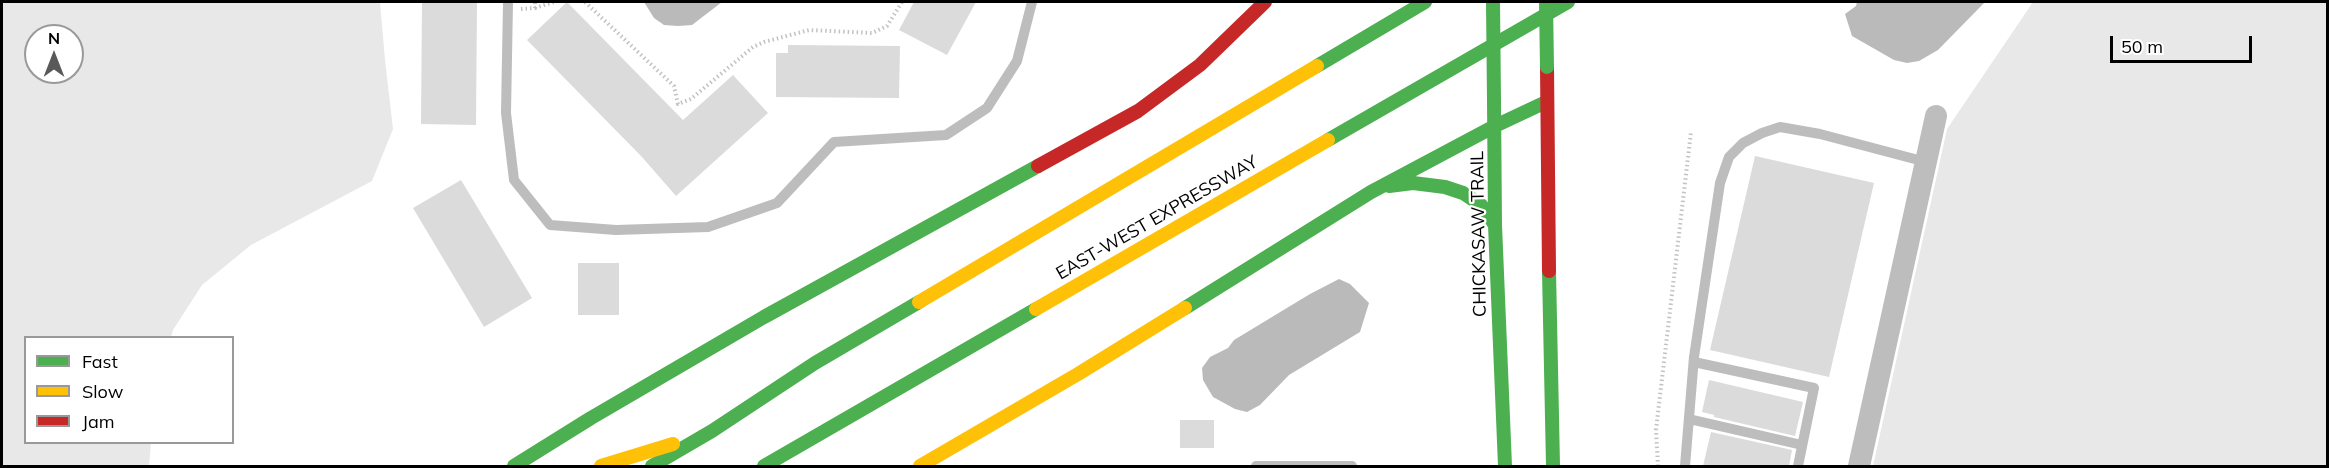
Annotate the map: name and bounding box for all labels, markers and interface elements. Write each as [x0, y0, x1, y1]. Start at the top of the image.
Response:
north arrow [24, 24, 84, 84]
scale bar [2113, 24, 2256, 62]
text: N [48, 28, 60, 48]
text: 50 m [2121, 35, 2163, 58]
street label: EAST-WEST EXPRESSWAY [1052, 151, 1262, 285]
street label: CHICKASAW TRAIL [1467, 151, 1491, 317]
legend [24, 336, 234, 444]
text: Fast [82, 350, 118, 373]
text: Slow [82, 380, 123, 403]
text: Jam [82, 410, 115, 433]

